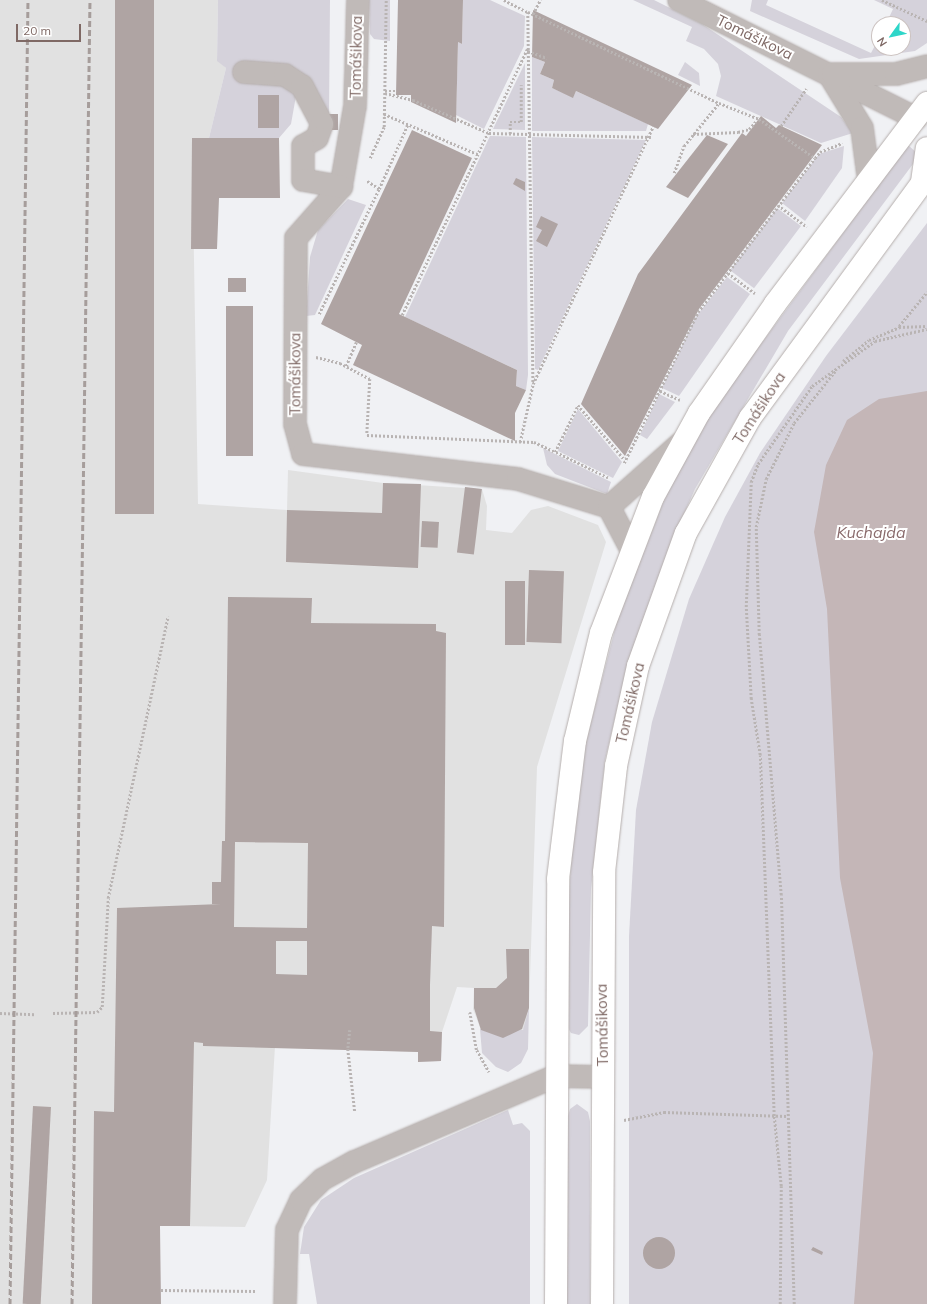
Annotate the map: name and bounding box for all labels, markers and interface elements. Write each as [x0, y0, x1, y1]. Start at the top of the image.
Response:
street label: Tomášikova [714, 11, 796, 63]
scale bar [18, 16, 83, 42]
street label: Tomášikova [346, 16, 366, 98]
north arrow [871, 16, 911, 56]
text: 20 m [23, 23, 51, 38]
text: N [874, 35, 890, 49]
street label: Tomášikova [286, 333, 304, 415]
street label: Tomášikova [729, 369, 789, 447]
water label: Kuchajda [836, 522, 906, 542]
street label: Tomášikova [612, 661, 648, 745]
street label: Tomášikova [592, 984, 612, 1066]

